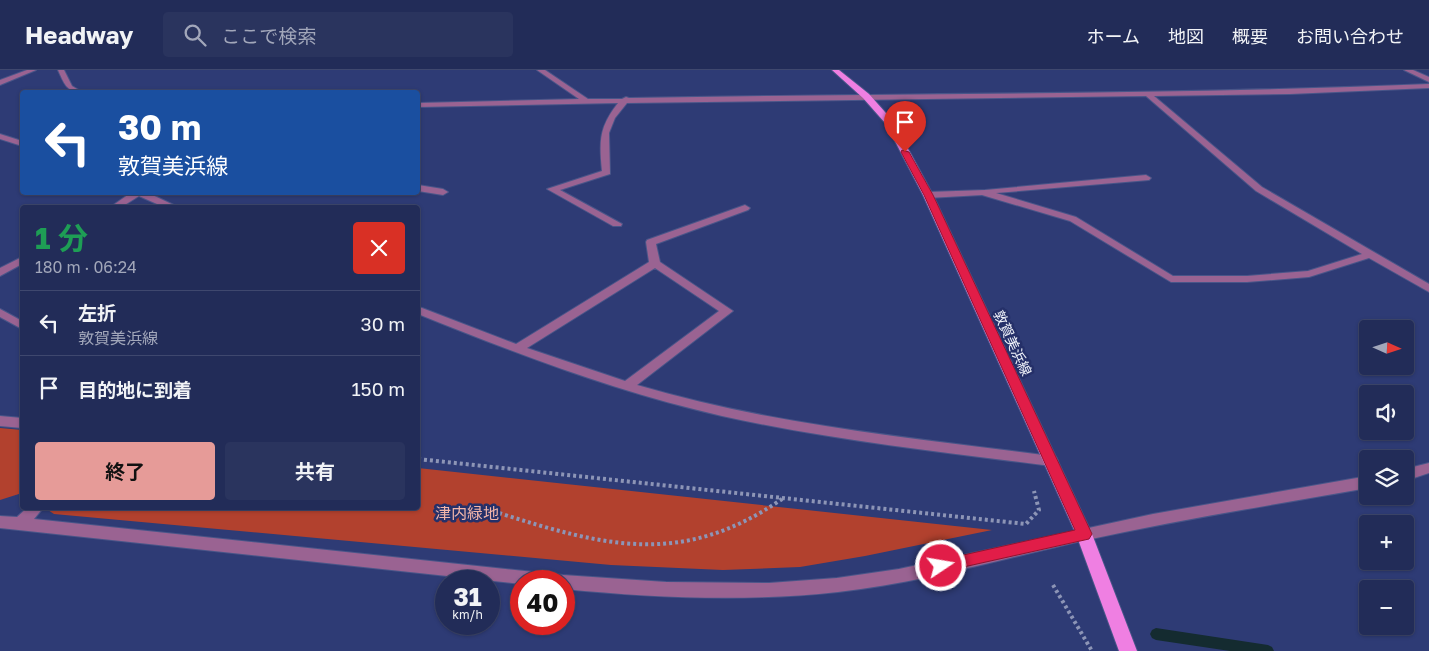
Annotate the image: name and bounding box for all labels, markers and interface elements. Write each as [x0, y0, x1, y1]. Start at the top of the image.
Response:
search box [163, 12, 513, 57]
text: Headway [25, 20, 133, 49]
icon: search [181, 21, 209, 49]
text: ここで検索 [221, 24, 316, 47]
text: ホーム [1087, 25, 1140, 47]
text: 地図 [1168, 25, 1204, 47]
text: 概要 [1232, 25, 1268, 47]
text: お問い合わせ [1296, 25, 1404, 47]
pin [884, 101, 926, 152]
text: 30 m [118, 106, 201, 148]
icon: arrive [891, 108, 919, 136]
icon: left [35, 110, 100, 175]
text: 敦賀美浜線 [118, 152, 228, 179]
text: 1 分 [35, 220, 88, 256]
button: close [353, 222, 405, 274]
text: 180 m · 06:24 [35, 257, 137, 277]
text: 左折 [78, 301, 116, 324]
street label: 敦賀美浜線 [991, 308, 1035, 378]
icon: left [35, 309, 63, 337]
text: 30 m [361, 312, 405, 335]
north arrow [1359, 320, 1414, 375]
map controls [1359, 320, 1414, 635]
text: 敦賀美浜線 [78, 328, 158, 348]
icon: arrive [35, 374, 63, 402]
text: 150 m [351, 377, 405, 400]
text: 目的地に到着 [78, 378, 192, 401]
button: sound [1359, 385, 1414, 440]
button: 終了 [35, 442, 215, 500]
button: 共有 [225, 442, 405, 500]
button: layers [1359, 450, 1414, 505]
park label: 津内緑地 [435, 503, 499, 523]
button: + [1359, 515, 1414, 570]
position arrow [914, 539, 966, 591]
speed limit sign: 40 [510, 570, 575, 635]
button: − [1359, 580, 1414, 635]
text: 31 [453, 581, 482, 612]
text: km/h [452, 607, 483, 622]

